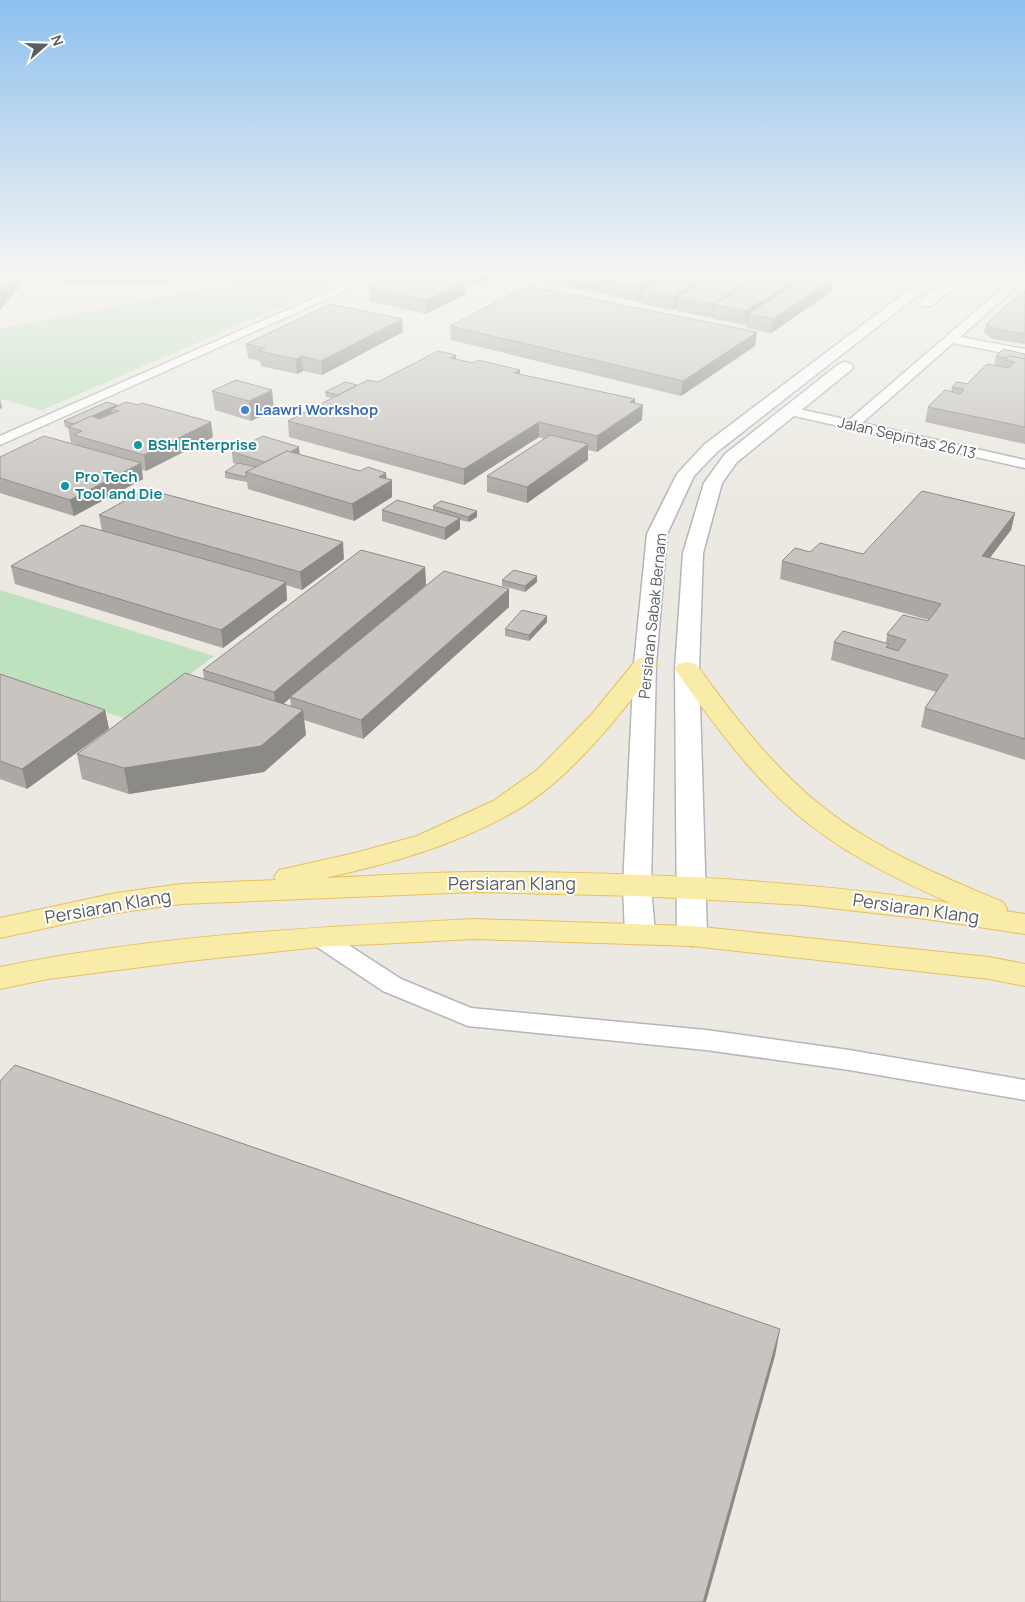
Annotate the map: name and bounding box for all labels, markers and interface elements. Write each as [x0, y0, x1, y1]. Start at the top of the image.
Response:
north arrow [20, 20, 70, 70]
text: N [47, 32, 68, 48]
place label: Laawri Workshop [255, 399, 378, 420]
marker: Laawri Workshop [239, 404, 251, 416]
street label: Jalan Sepintas 26/13 [836, 411, 978, 464]
place label: BSH Enterprise [148, 434, 257, 455]
marker: BSH Enterprise [132, 439, 144, 451]
place label: Pro Tech Tool and Die [75, 466, 163, 504]
marker: Pro Tech Tool and Die [59, 480, 71, 492]
street label: Persiaran Sabak Bernam [633, 532, 672, 700]
street label: Persiaran Klang [448, 871, 576, 895]
street label: Persiaran Klang [43, 883, 173, 929]
street label: Persiaran Klang [851, 887, 981, 929]

